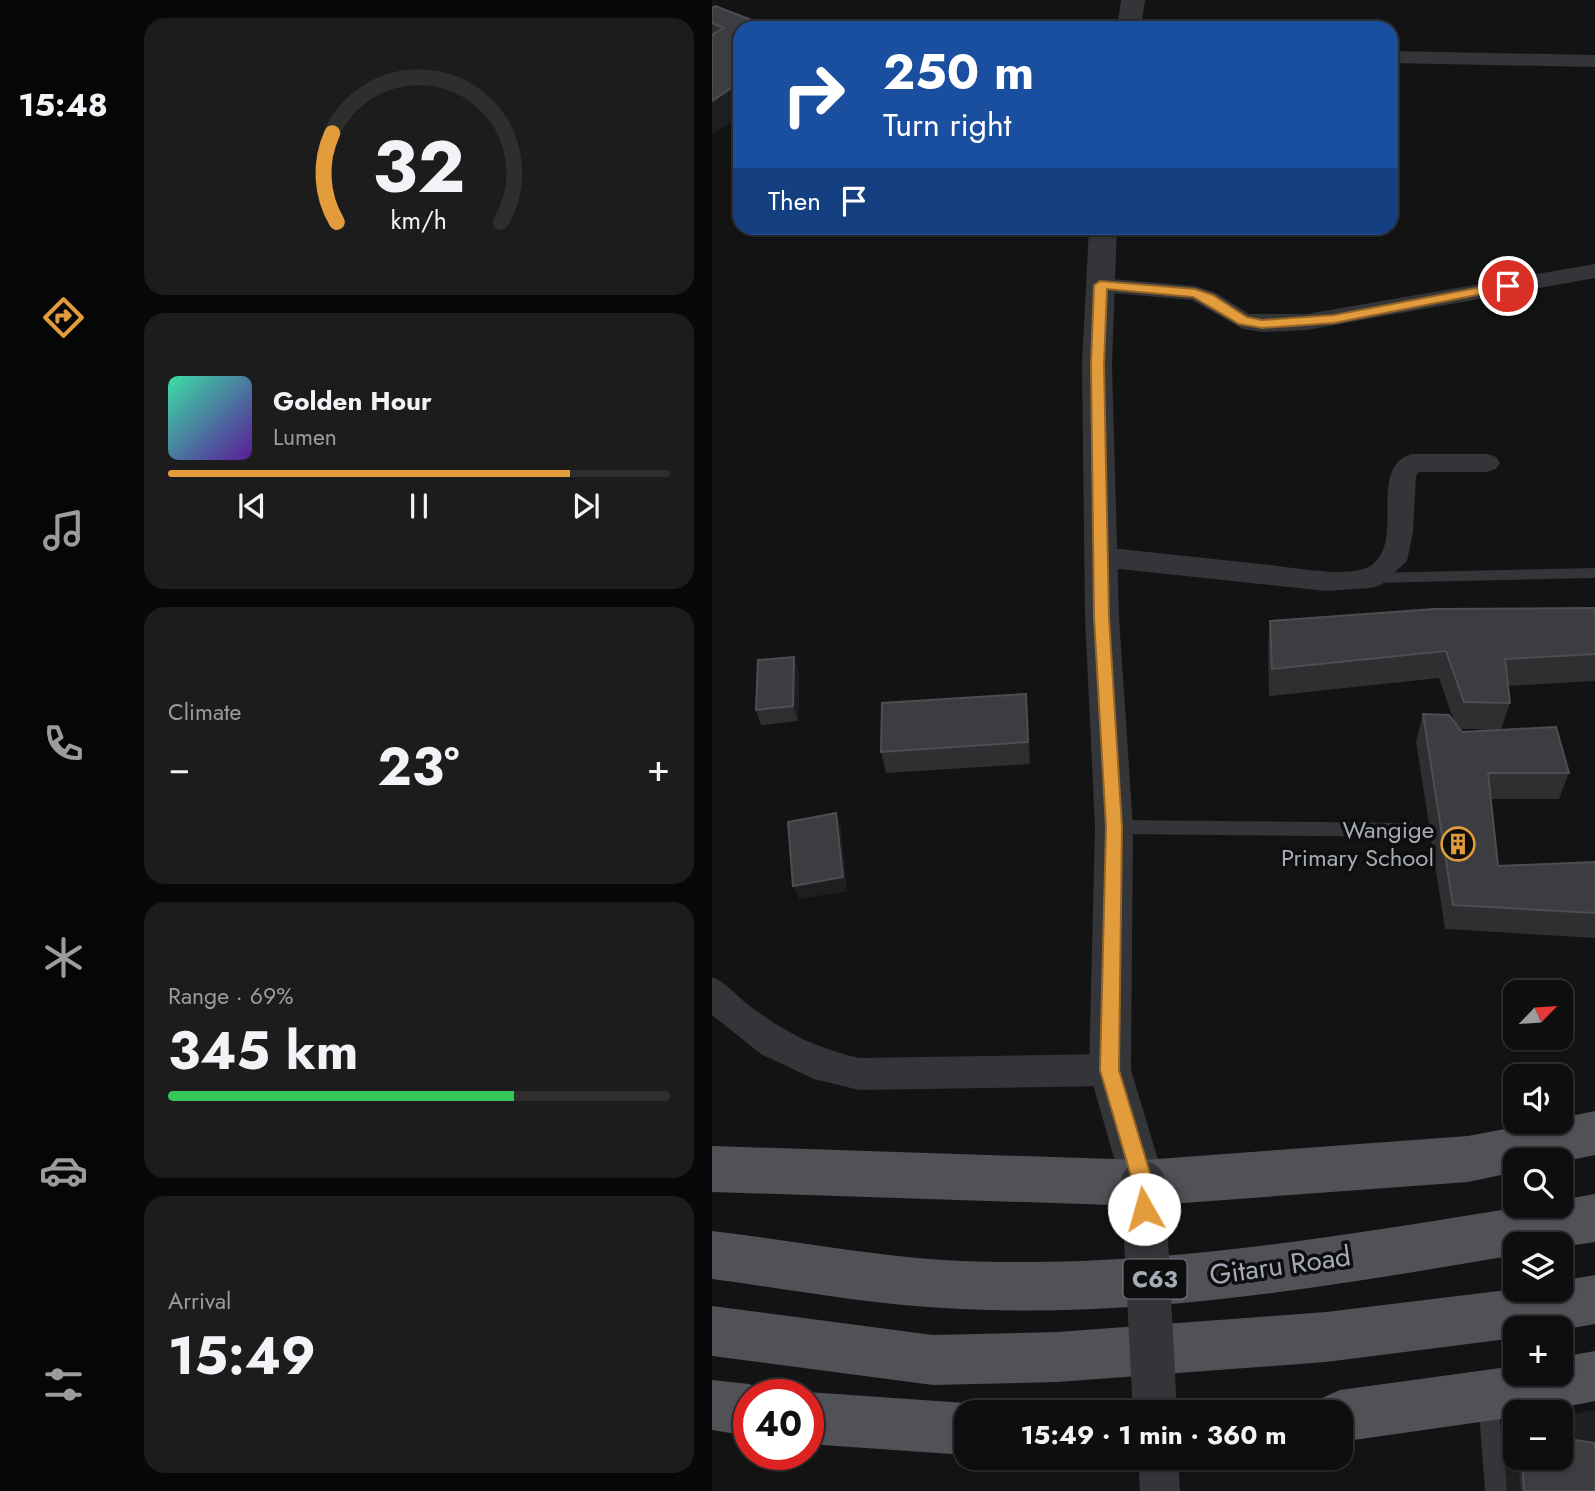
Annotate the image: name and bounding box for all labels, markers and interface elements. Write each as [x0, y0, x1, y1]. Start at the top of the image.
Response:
text: 250 m [883, 37, 1034, 107]
icon: right [768, 49, 859, 140]
text: 15:48 [18, 82, 108, 128]
text: Turn right [883, 102, 1012, 148]
text: 32 [373, 115, 465, 220]
text: Then [768, 182, 821, 220]
icon: arrive [835, 182, 873, 220]
text: km/h [391, 202, 447, 238]
pin [1478, 256, 1538, 316]
icon: arrive [1489, 267, 1527, 305]
icon: directions [39, 293, 88, 342]
text: Golden Hour [273, 382, 432, 420]
text: Lumen [273, 420, 337, 454]
icon: previous [233, 487, 271, 525]
icon: pause [400, 487, 438, 525]
icon: next [567, 487, 605, 525]
icon: music [39, 506, 88, 555]
text: Climate [168, 695, 241, 729]
icon: phone [39, 719, 88, 768]
text: 23° [378, 729, 459, 805]
text: − [168, 740, 190, 795]
text: + [647, 740, 670, 795]
place label: Wangige Primary School [1281, 812, 1434, 875]
building icon: Wangige Primary School [1439, 825, 1477, 863]
icon: climate [39, 933, 88, 982]
text: Range · 69% [168, 979, 293, 1013]
north arrow [1503, 980, 1573, 1050]
map controls [1503, 980, 1573, 1470]
text: 345 km [168, 1013, 358, 1089]
button: sound [1503, 1064, 1573, 1134]
icon: car [39, 1146, 88, 1195]
button: search [1503, 1148, 1573, 1218]
position arrow [1107, 1172, 1181, 1246]
button: layers [1503, 1232, 1573, 1302]
street label: Gitaru Road [1207, 1235, 1353, 1296]
road number: C63 [1124, 1260, 1186, 1298]
text: Arrival [168, 1284, 231, 1318]
button: + [1503, 1316, 1573, 1386]
text: 15:49 [168, 1318, 316, 1394]
icon: filters [39, 1360, 88, 1409]
speed limit sign: 40 [733, 1379, 824, 1470]
button: − [1503, 1400, 1573, 1470]
text: 15:49 · 1 min · 360 m [1020, 1416, 1287, 1454]

